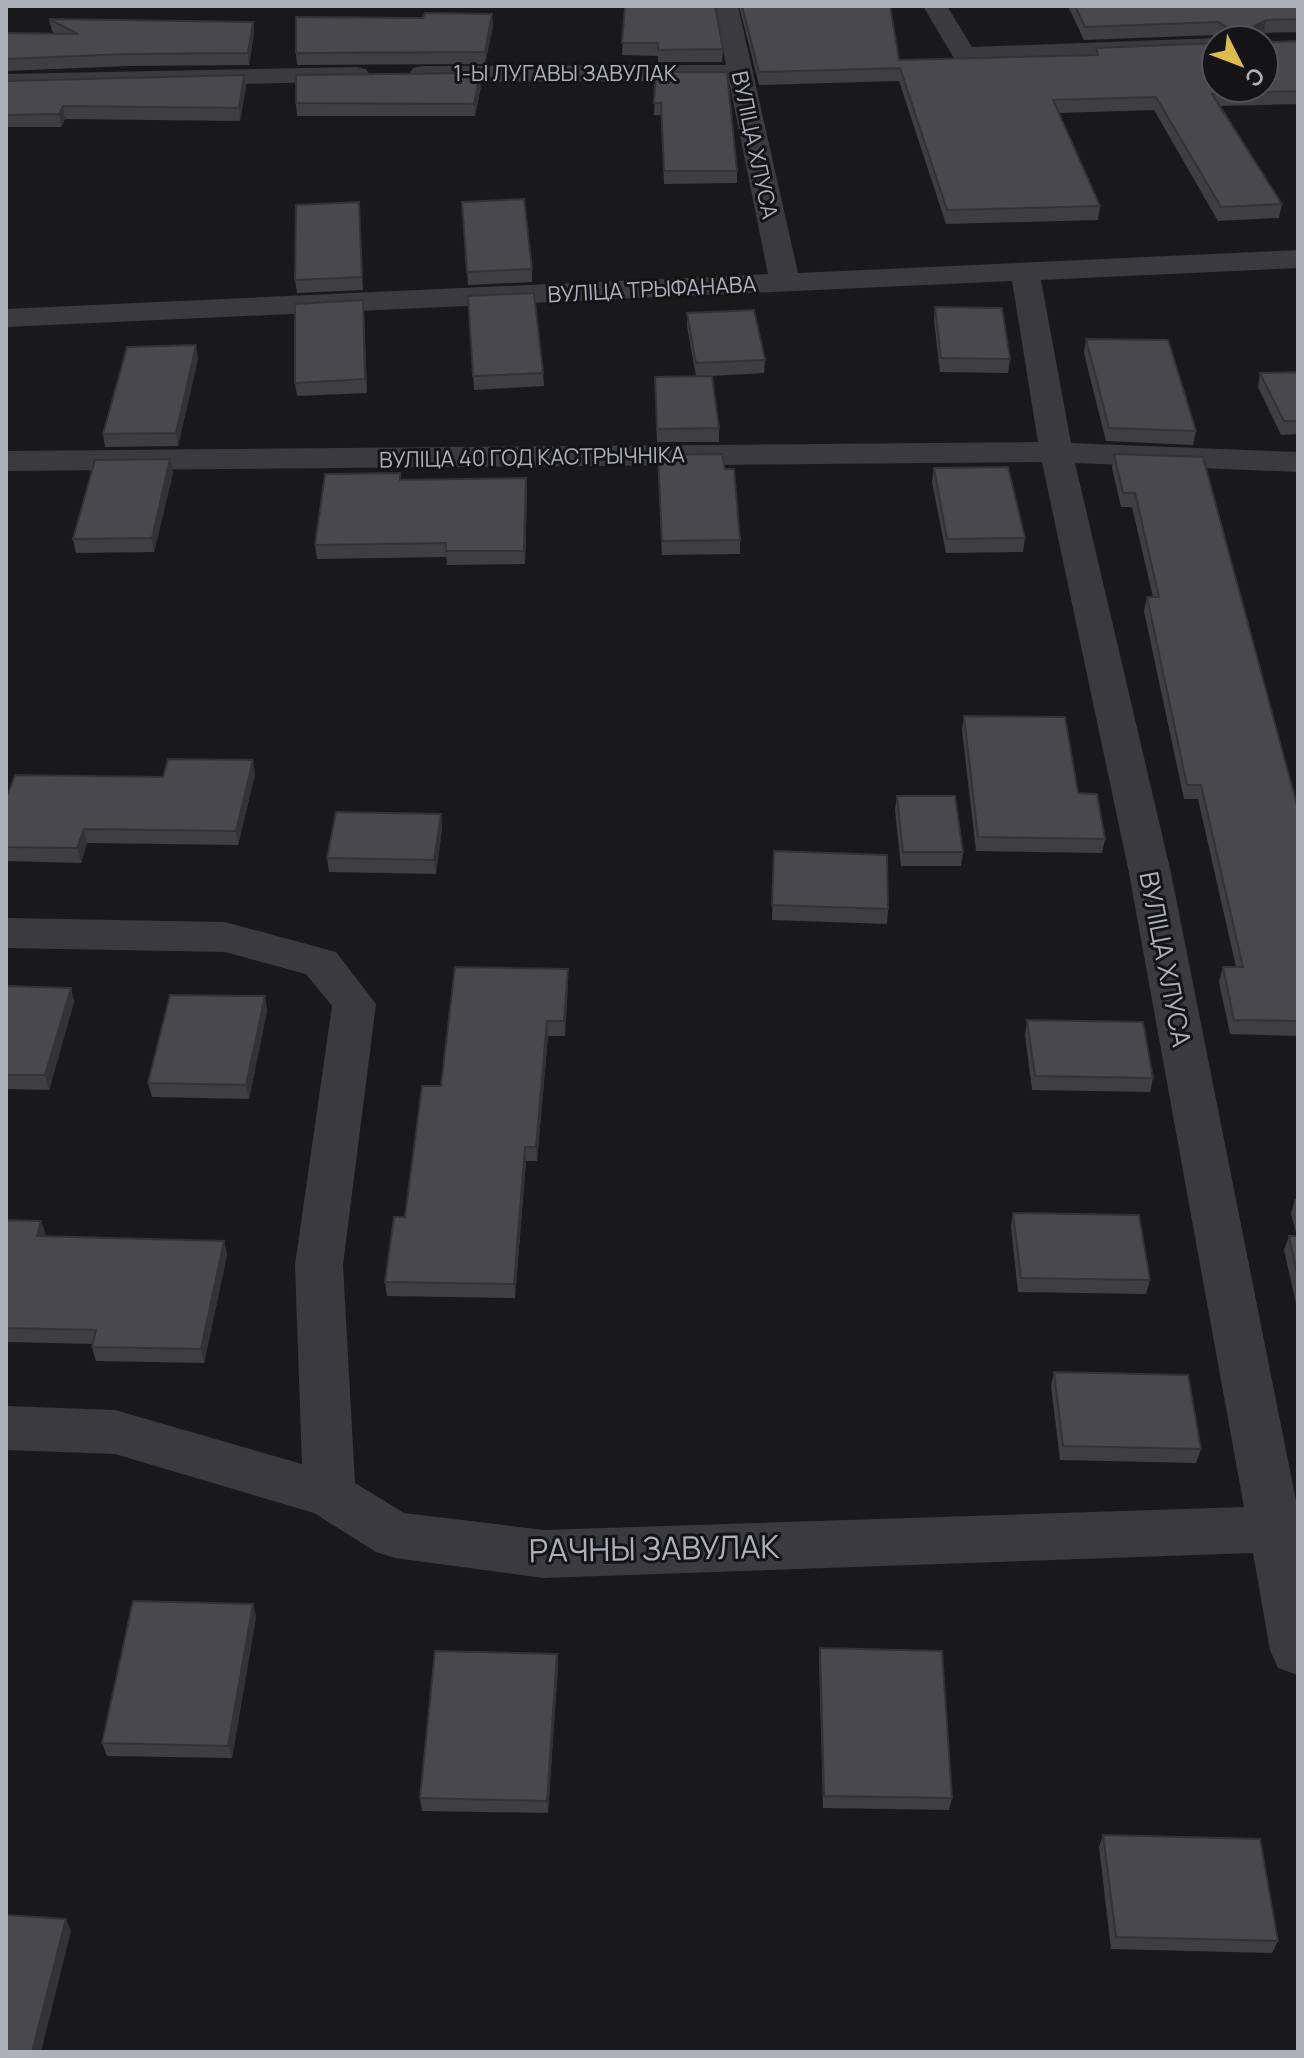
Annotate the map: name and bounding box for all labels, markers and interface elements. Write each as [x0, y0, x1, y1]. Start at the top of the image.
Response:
north arrow [1200, 24, 1280, 104]
street label: 1-Ы ЛУГАВЫ ЗАВУЛАК [453, 58, 678, 88]
text: С [1238, 61, 1271, 93]
street label: ВУЛІЦА ХЛУСА [725, 68, 785, 222]
street label: ВУЛІЦА ТРЫФАНАВА [547, 269, 757, 309]
street label: ВУЛІЦА 40 ГОД КАСТРЫЧНІКА [379, 439, 685, 475]
street label: ВУЛІЦА ХЛУСА [1131, 868, 1201, 1050]
street label: РАЧНЫ ЗАВУЛАК [528, 1524, 780, 1572]

